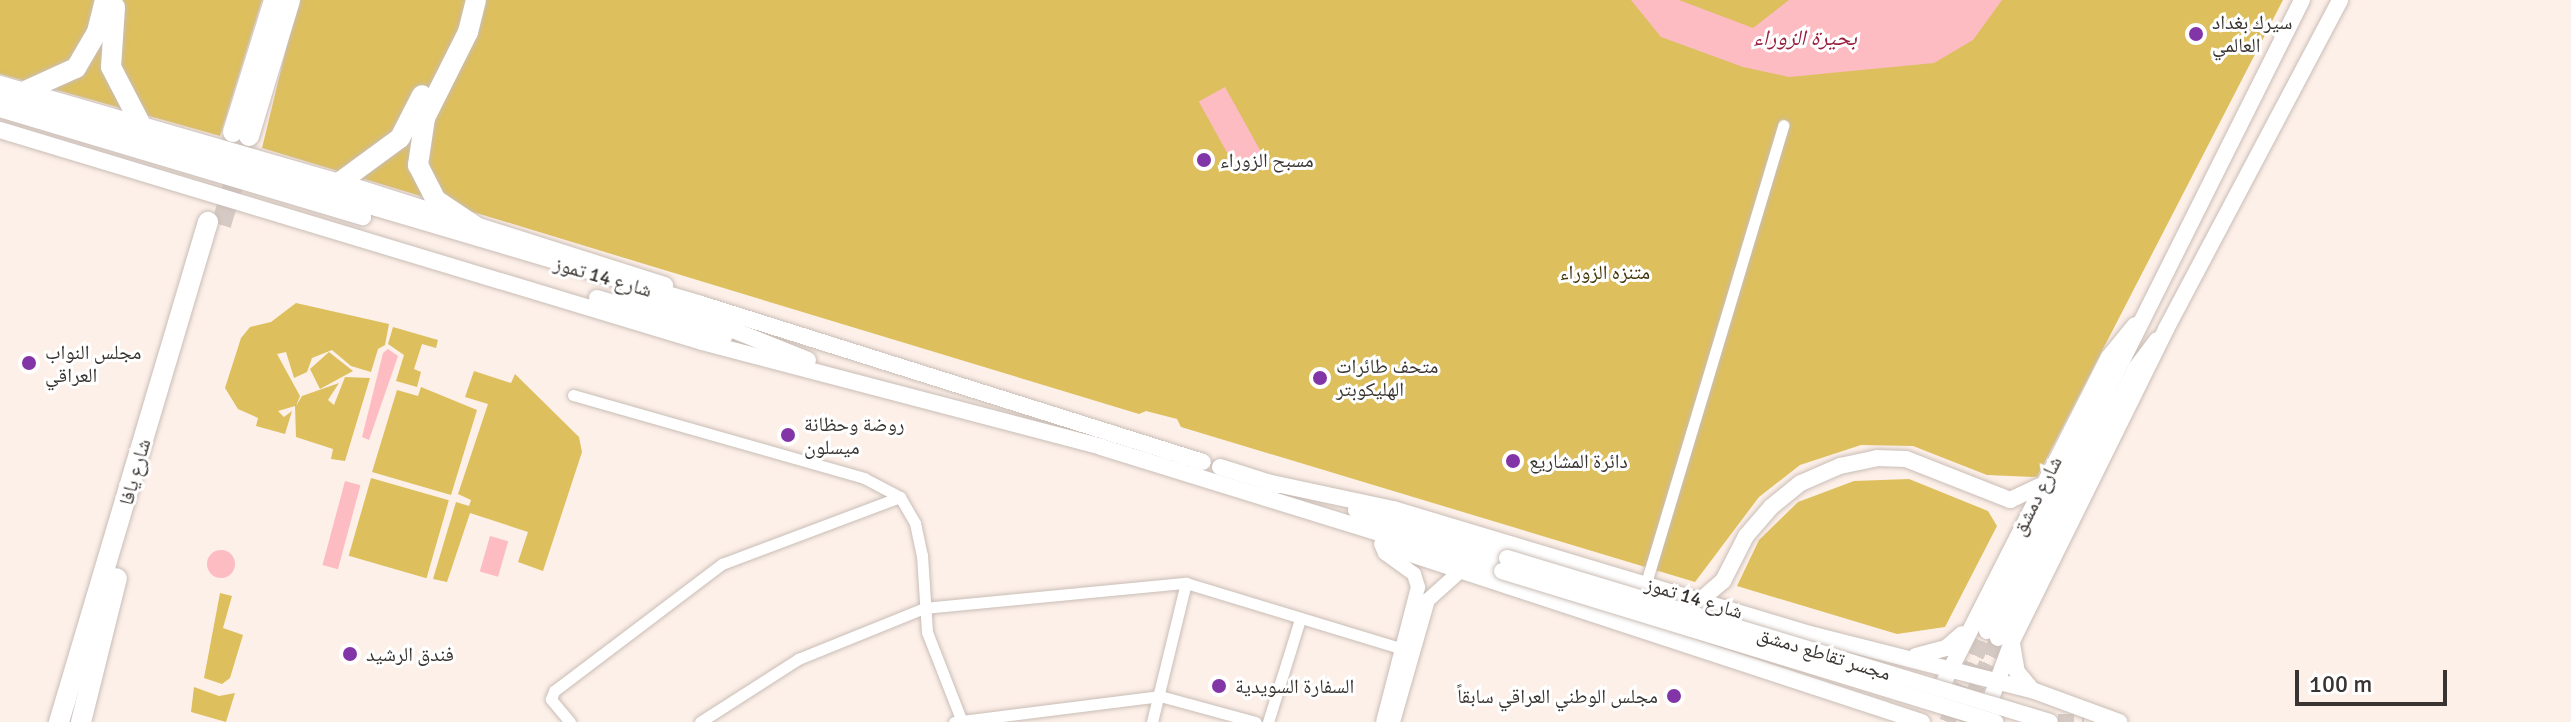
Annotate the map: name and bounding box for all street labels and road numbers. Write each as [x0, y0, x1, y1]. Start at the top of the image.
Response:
street label: شارع 14 تموز [551, 252, 655, 302]
street label: شارع يافا [114, 436, 156, 508]
street label: شارع دمشق [2007, 452, 2067, 540]
street label: شارع 14 تموز [1642, 572, 1746, 624]
street label: مجسر تقاطع دمشق [1754, 622, 1894, 686]

